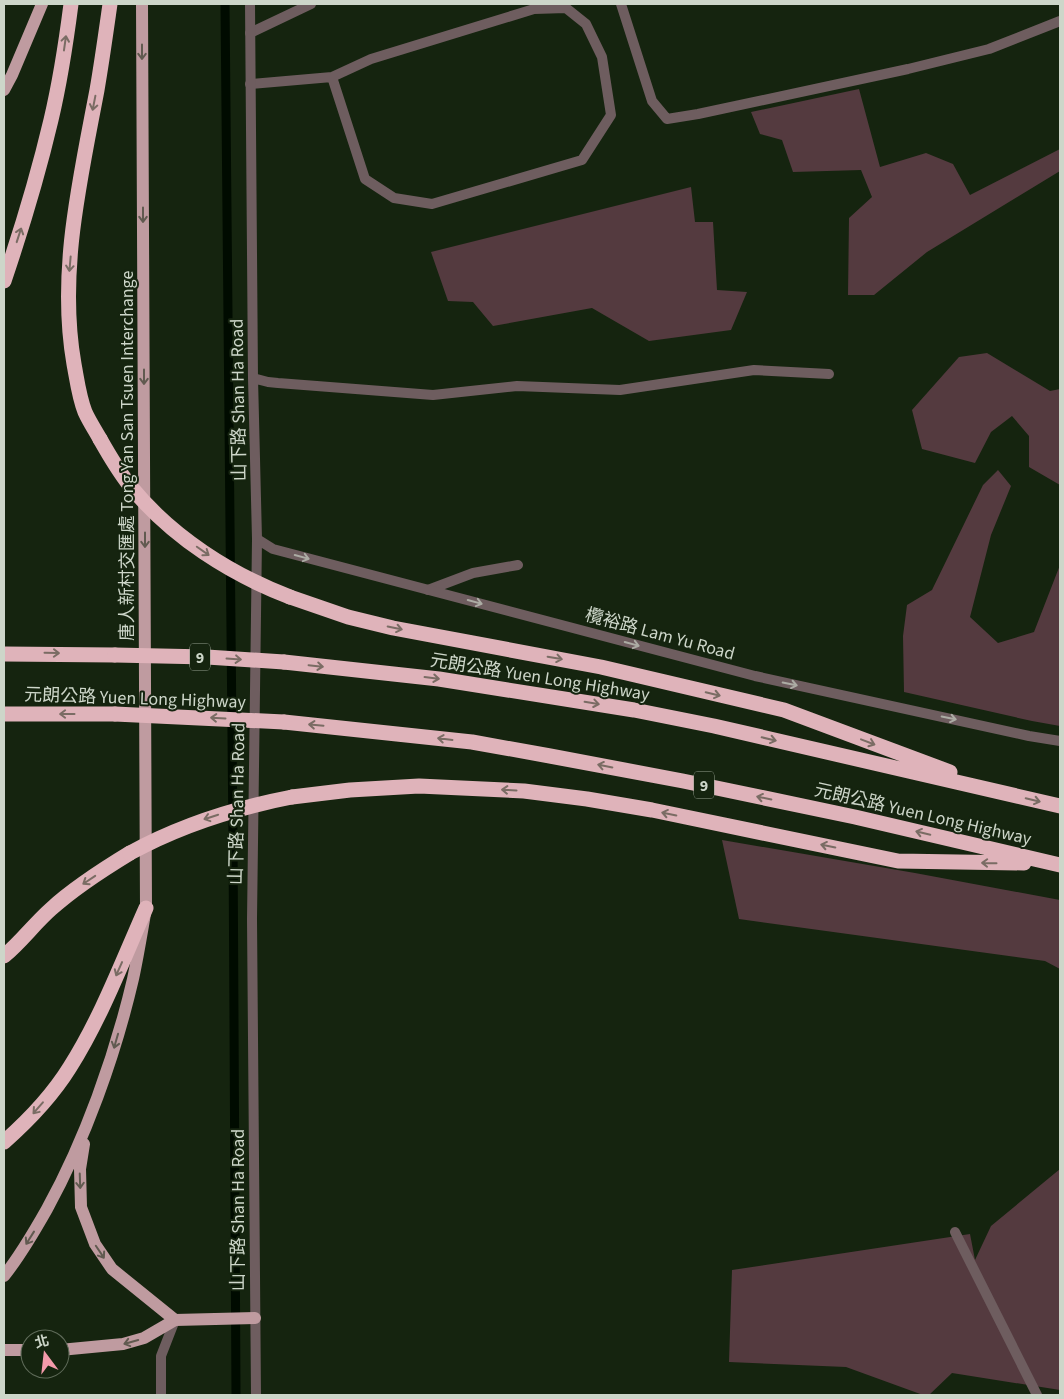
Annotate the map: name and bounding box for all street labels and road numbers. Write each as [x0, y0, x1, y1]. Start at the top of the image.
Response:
street label: 唐人新村交匯處 Tong Yan San Tsuen Interchange [115, 271, 140, 641]
street label: 山下路 Shan Ha Road [225, 319, 252, 481]
street label: 欖裕路 Lam Yu Road [582, 602, 737, 666]
road number: 9 [190, 644, 210, 670]
street label: 元朗公路 Yuen Long Highway [428, 648, 652, 707]
street label: 元朗公路 Yuen Long Highway [24, 682, 247, 715]
street label: 山下路 Shan Ha Road [224, 723, 251, 885]
road number: 9 [694, 772, 714, 798]
street label: 元朗公路 Yuen Long Highway [812, 777, 1034, 852]
street label: 山下路 Shan Ha Road [226, 1129, 251, 1291]

